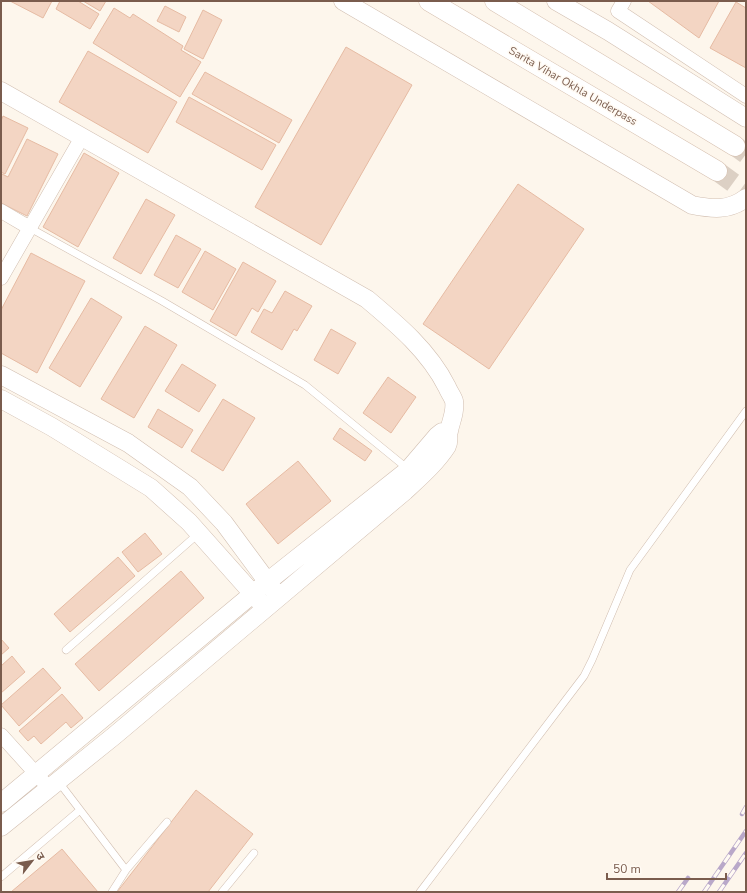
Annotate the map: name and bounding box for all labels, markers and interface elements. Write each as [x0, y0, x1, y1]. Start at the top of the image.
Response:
street label: Sarita Vihar Okhla Underpass [506, 43, 640, 129]
north arrow [12, 841, 52, 881]
text: उ [32, 849, 49, 863]
scale bar [607, 855, 726, 881]
text: 50 m [613, 861, 641, 877]

